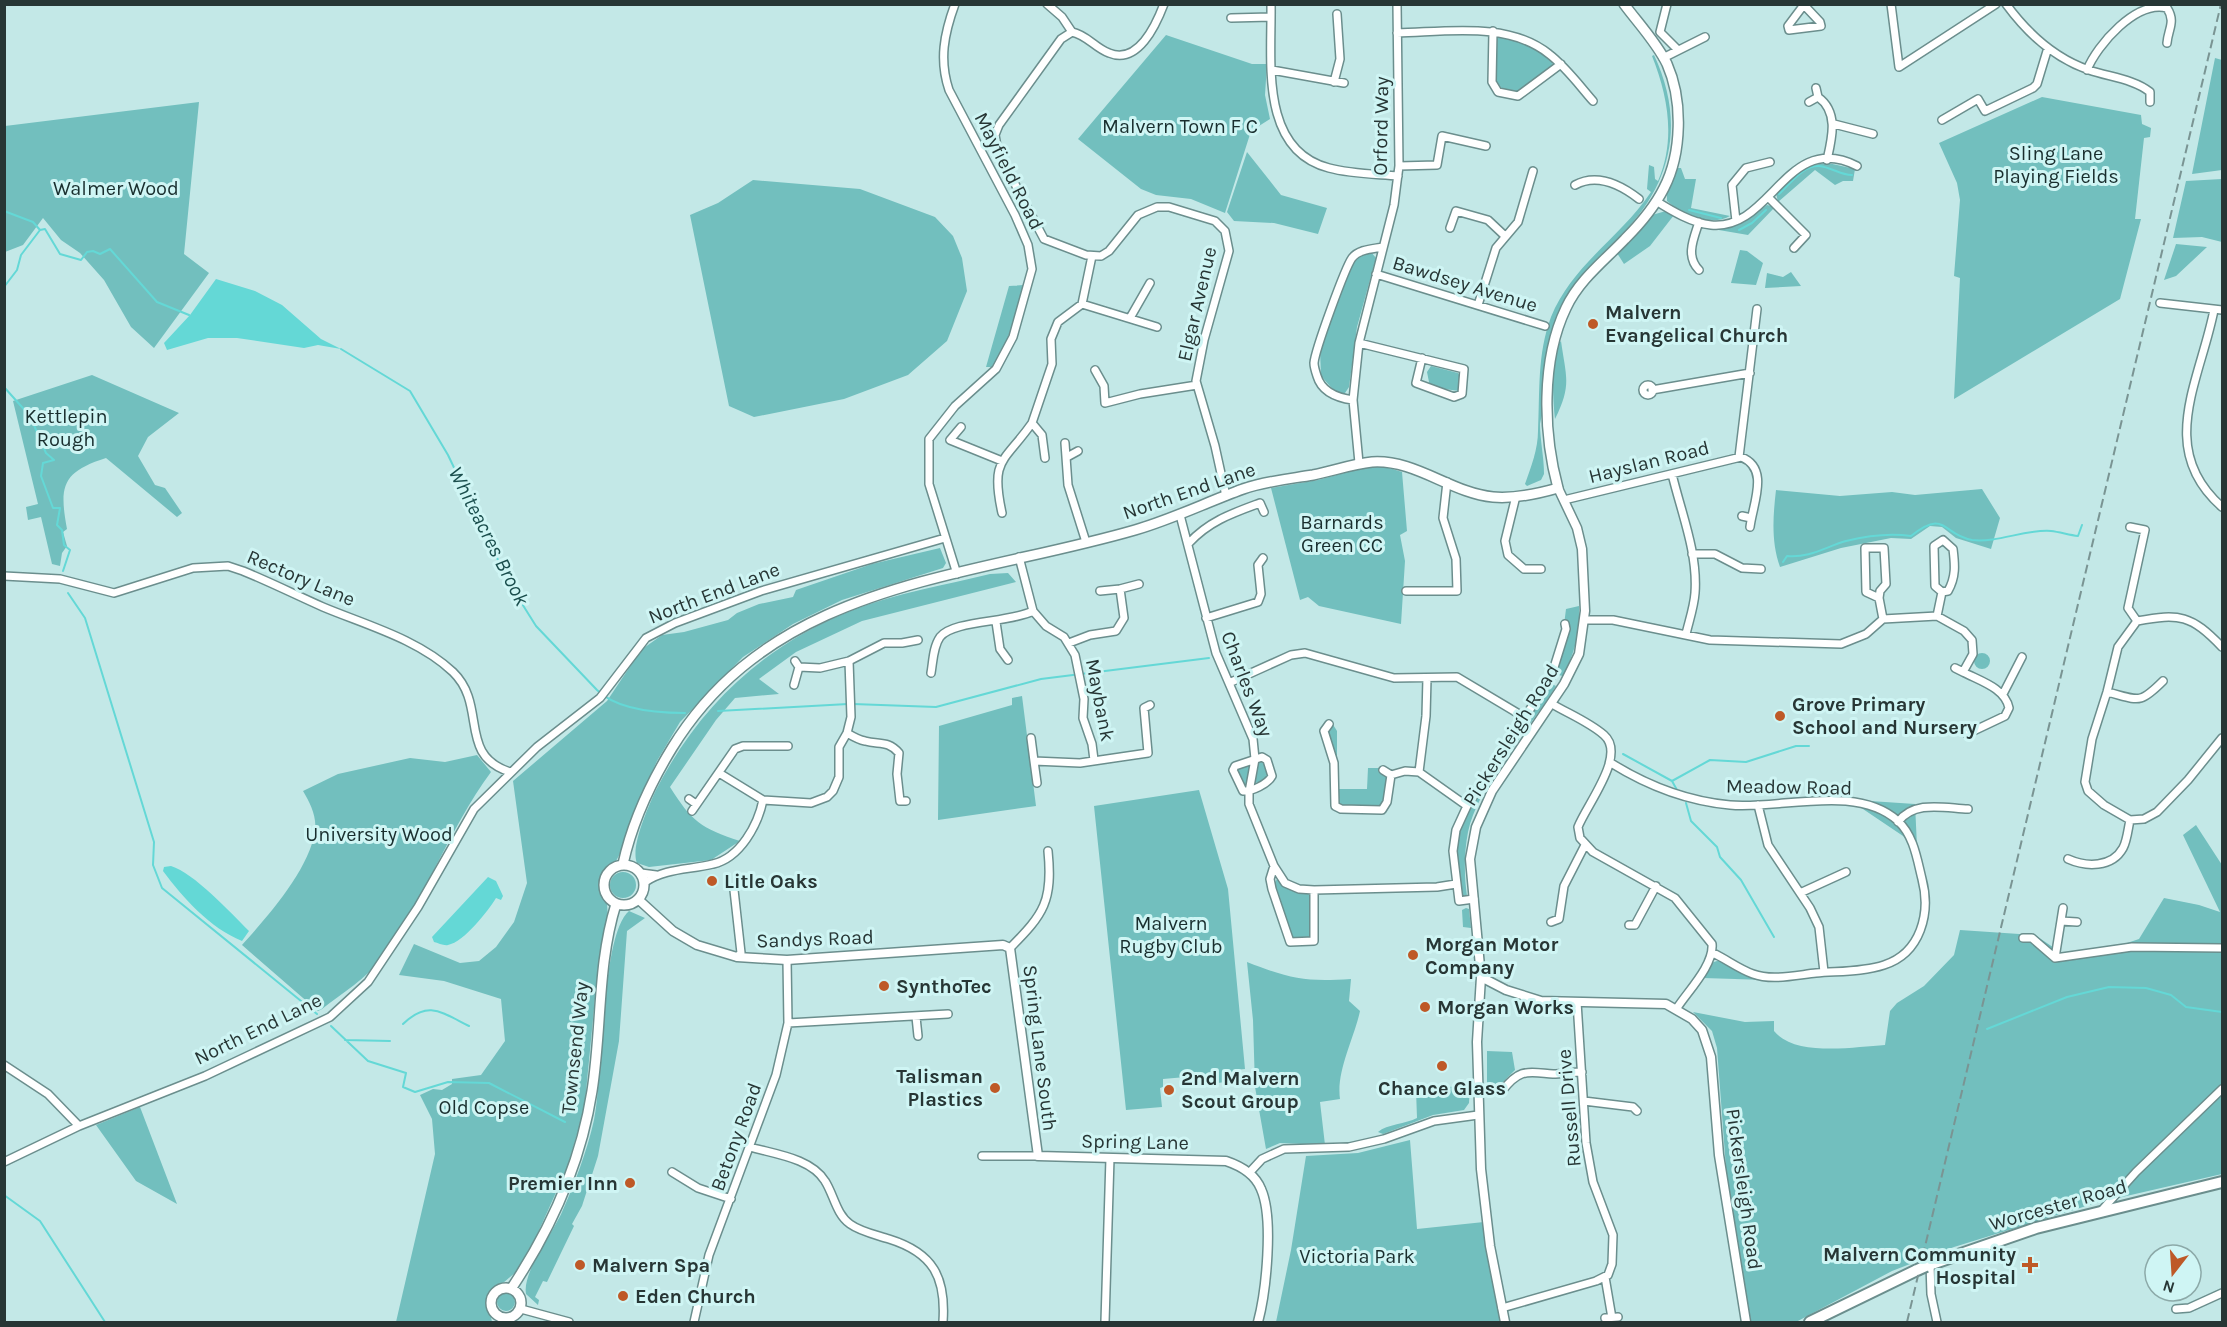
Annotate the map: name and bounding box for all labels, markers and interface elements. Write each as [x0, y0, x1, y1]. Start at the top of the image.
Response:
street label: Orford Way [1369, 76, 1393, 176]
street label: Mayfield Road [970, 108, 1048, 234]
park label: Malvern Town F C [1102, 115, 1258, 138]
park label: Sling Lane Playing Fields [1993, 142, 2119, 188]
park label: Walmer Wood [53, 177, 179, 200]
street label: Elgar Avenue [1173, 244, 1221, 364]
street label: Bawdsey Avenue [1390, 251, 1540, 317]
place label: Malvern Evangelical Church [1605, 301, 1788, 347]
marker: Malvern Evangelical Church [1586, 317, 1600, 331]
park label: Kettlepin Rough [24, 405, 108, 451]
street label: Hayslan Road [1586, 436, 1712, 488]
street label: North End Lane [1120, 458, 1258, 524]
water label: Whiteacres Brook [444, 463, 535, 610]
park label: Barnards Green CC [1300, 511, 1384, 557]
street label: Rectory Lane [243, 545, 359, 611]
street label: North End Lane [645, 557, 783, 629]
street label: Charles Way [1216, 628, 1278, 740]
street label: Maybank [1081, 657, 1119, 743]
street label: Pickersleigh Road [1458, 660, 1564, 810]
place label: Grove Primary School and Nursery [1792, 693, 1977, 739]
marker: Grove Primary School and Nursery [1773, 709, 1787, 723]
street label: Meadow Road [1726, 774, 1852, 800]
park label: University Wood [305, 823, 453, 846]
place label: Litle Oaks [724, 870, 818, 893]
marker: Litle Oaks [705, 874, 719, 888]
park label: Malvern Rugby Club [1119, 912, 1223, 958]
street label: Sandys Road [756, 925, 874, 953]
place label: Morgan Motor Company [1425, 933, 1558, 979]
marker: Morgan Motor Company [1406, 948, 1420, 962]
street label: Spring Lane South [1018, 964, 1062, 1132]
place label: SynthoTec [896, 975, 992, 998]
marker: SynthoTec [877, 979, 891, 993]
street label: Townsend Way [557, 981, 593, 1115]
street label: North End Lane [191, 988, 325, 1070]
place label: Morgan Works [1437, 996, 1574, 1019]
marker: Morgan Works [1418, 1000, 1432, 1014]
street label: Russell Drive [1552, 1048, 1586, 1168]
marker: Chance Glass [1435, 1059, 1449, 1073]
place label: Talisman Plastics [896, 1065, 983, 1111]
place label: 2nd Malvern Scout Group [1181, 1067, 1299, 1113]
place label: Chance Glass [1378, 1077, 1506, 1100]
street label: Betony Road [706, 1080, 766, 1194]
marker: Talisman Plastics [988, 1081, 1002, 1095]
marker: 2nd Malvern Scout Group [1162, 1083, 1176, 1097]
park label: Old Copse [439, 1096, 529, 1119]
street label: Pickersleigh Road [1721, 1107, 1767, 1271]
street label: Spring Lane [1081, 1130, 1189, 1154]
place label: Premier Inn [508, 1172, 618, 1195]
street label: Worcester Road [1986, 1174, 2130, 1236]
marker: Premier Inn [623, 1176, 637, 1190]
place label: Malvern Community Hospital [1823, 1243, 2016, 1289]
north arrow [2143, 1243, 2203, 1303]
park label: Victoria Park [1299, 1245, 1415, 1268]
place label: Malvern Spa [592, 1254, 710, 1277]
marker: Malvern Community Hospital [2021, 1256, 2039, 1274]
marker: Malvern Spa [573, 1258, 587, 1272]
text: N [2160, 1276, 2177, 1298]
place label: Eden Church [635, 1285, 756, 1308]
marker: Eden Church [616, 1289, 630, 1303]

